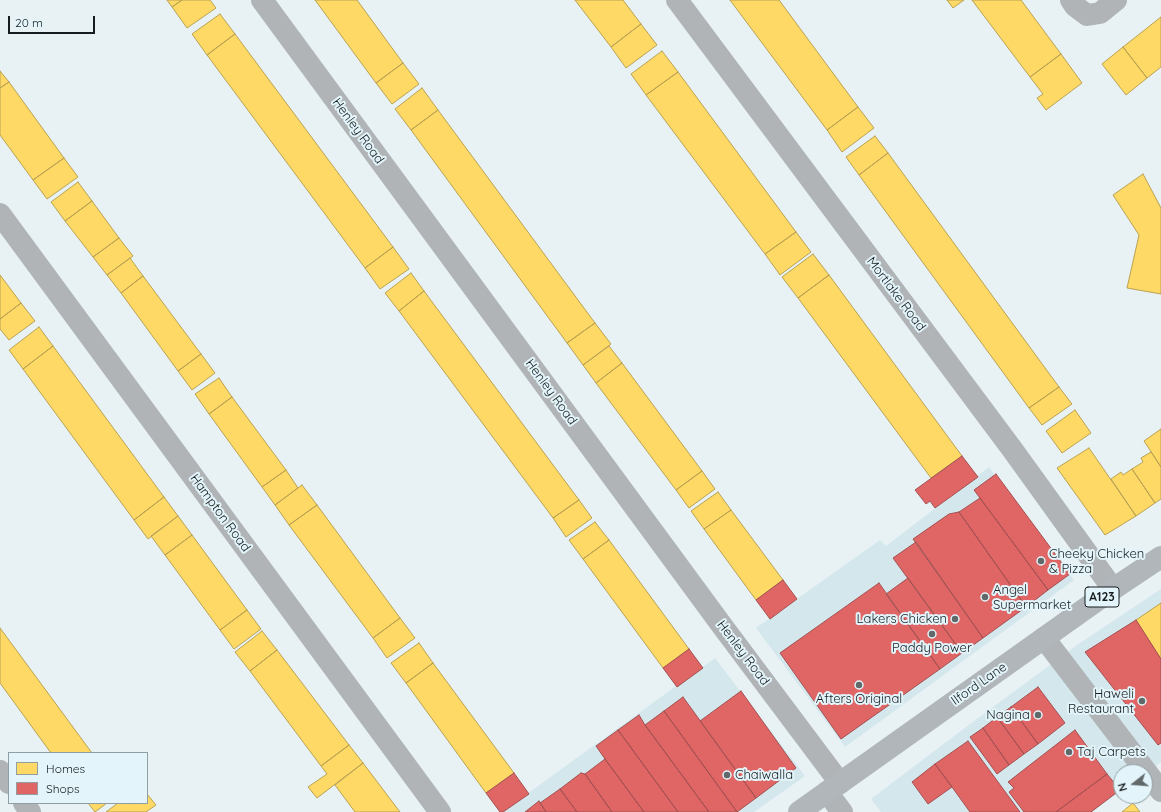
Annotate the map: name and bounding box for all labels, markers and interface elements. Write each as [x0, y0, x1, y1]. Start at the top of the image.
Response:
scale bar [10, 8, 97, 34]
text: 20 m [15, 15, 43, 30]
street label: Henley Road [329, 95, 387, 167]
street label: Mortlake Road [863, 254, 929, 334]
street label: Henley Road [522, 356, 580, 428]
street label: Hampton Road [187, 471, 253, 555]
place label: Cheeky Chicken & Pizza [1049, 546, 1144, 577]
marker: Cheeky Chicken & Pizza [1036, 556, 1046, 566]
place label: Angel Supermarket [993, 582, 1071, 613]
road number: A123 [1085, 587, 1119, 607]
marker: Angel Supermarket [980, 592, 990, 602]
place label: Lakers Chicken [857, 611, 947, 627]
marker: Lakers Chicken [950, 614, 960, 624]
street label: Henley Road [713, 617, 773, 689]
marker: Paddy Power [927, 629, 937, 639]
place label: Paddy Power [892, 640, 972, 656]
street label: Ilford Lane [948, 659, 1010, 709]
marker: Afters Original [854, 680, 864, 690]
place label: Haweli Restaurant [1068, 686, 1134, 717]
place label: Afters Original [816, 691, 902, 707]
marker: Haweli Restaurant [1137, 696, 1147, 706]
place label: Nagina [986, 707, 1030, 723]
marker: Nagina [1033, 710, 1043, 720]
place label: Taj Carpets [1077, 744, 1146, 760]
marker: Taj Carpets [1064, 747, 1074, 757]
legend [8, 752, 148, 804]
text: Homes [46, 761, 85, 776]
north arrow [1113, 764, 1153, 804]
place label: Chaiwalla [735, 767, 793, 783]
marker: Chaiwalla [722, 770, 732, 780]
text: Shops [46, 781, 80, 796]
text: N [1115, 781, 1130, 793]

